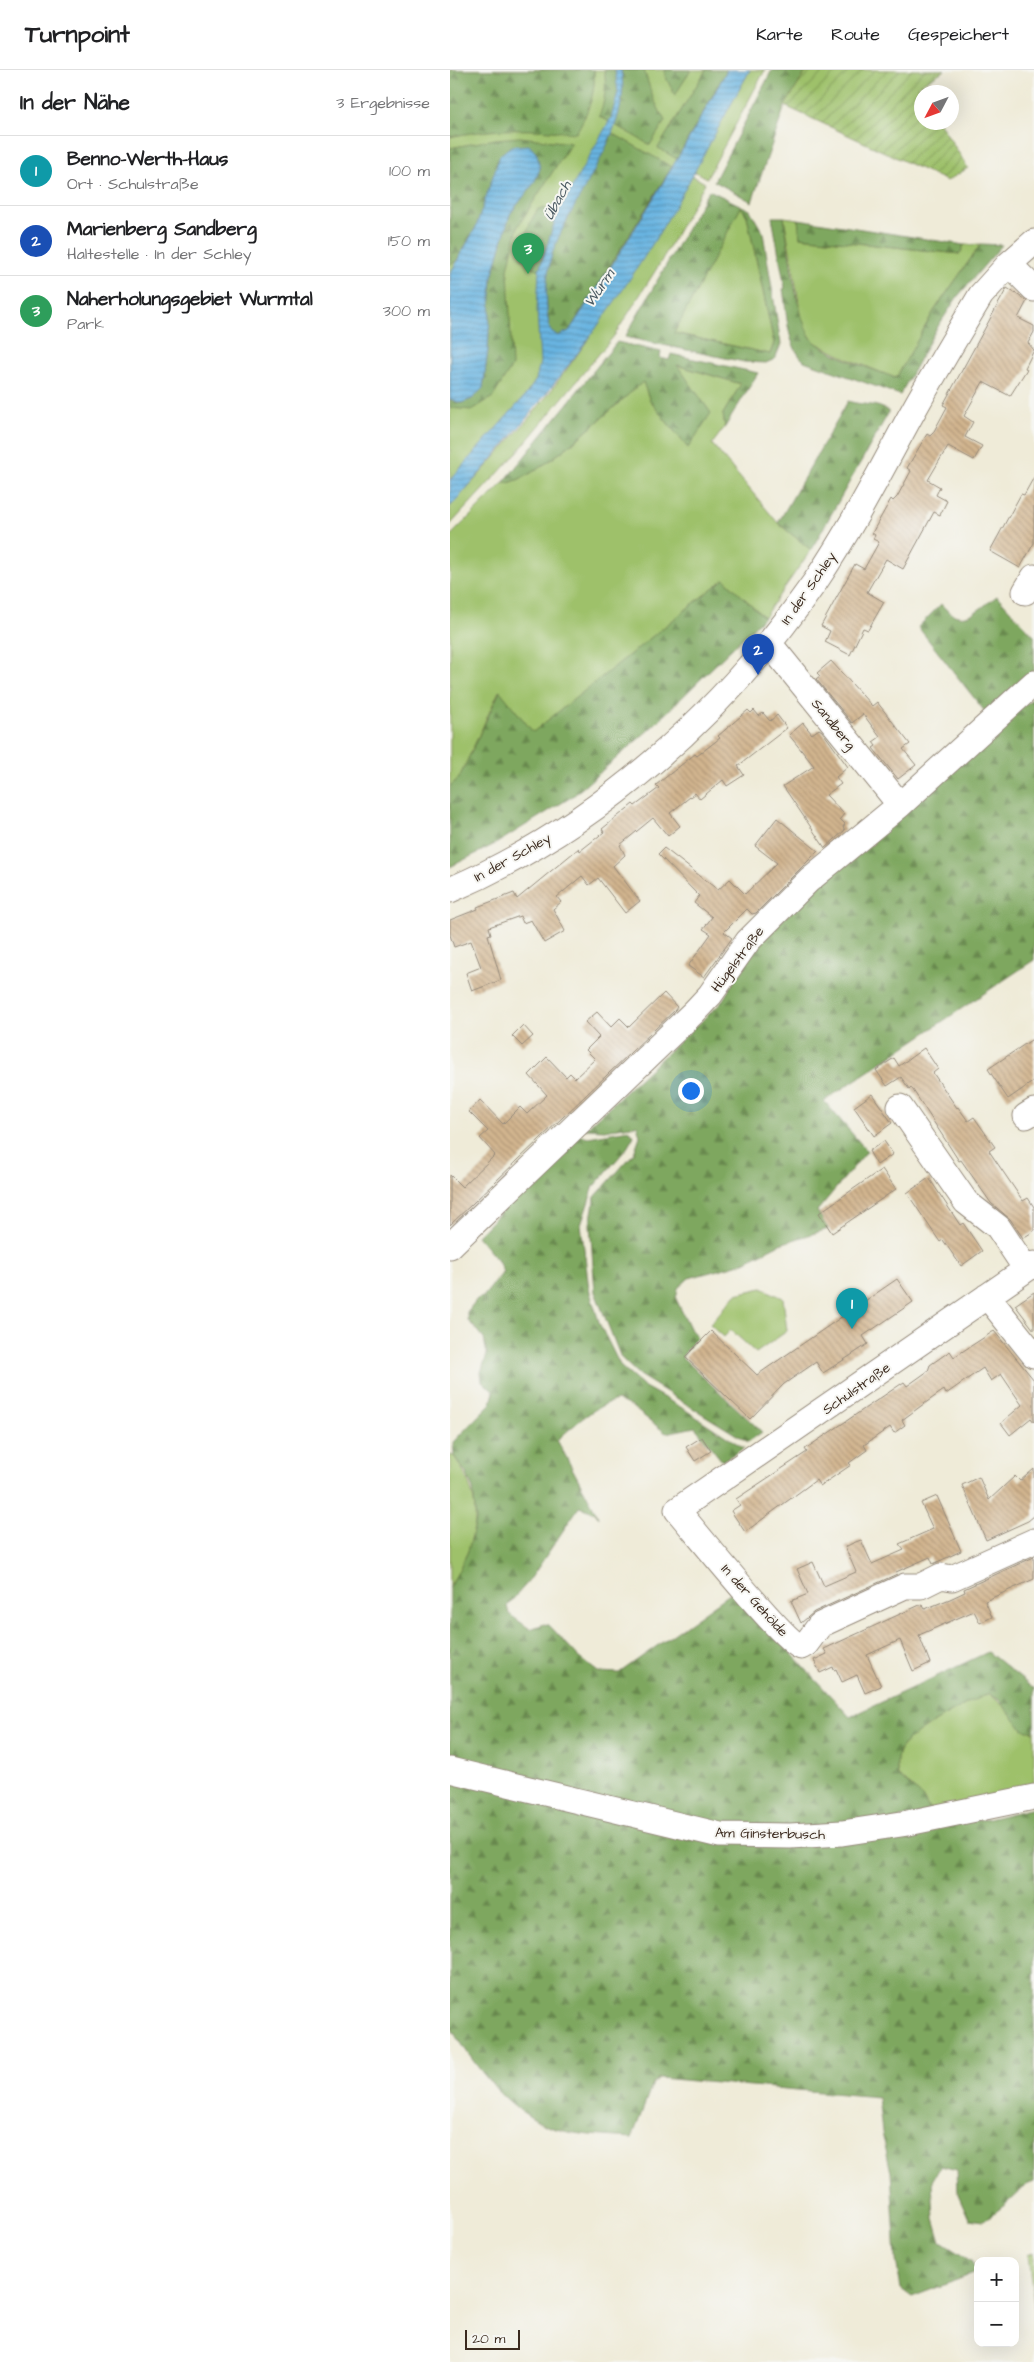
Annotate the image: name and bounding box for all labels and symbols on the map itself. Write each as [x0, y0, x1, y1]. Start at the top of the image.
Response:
north arrow [914, 85, 959, 130]
water label: Übach [538, 177, 577, 223]
pin: 3 [512, 233, 544, 274]
water label: Wurm [579, 264, 621, 311]
street label: In der Schley [776, 548, 842, 629]
pin: 2 [742, 634, 774, 675]
street label: Sandberg [806, 695, 860, 755]
street label: In der Schley [470, 828, 555, 887]
street label: Hügelstraße [706, 922, 769, 997]
your location [678, 1078, 704, 1104]
pin: 1 [836, 1288, 868, 1329]
street label: Schulstraße [818, 1358, 895, 1420]
street label: In der Gehölde [716, 1560, 793, 1642]
street label: Am Ginsterbusch [715, 1823, 825, 1845]
scale bar [465, 2327, 520, 2350]

